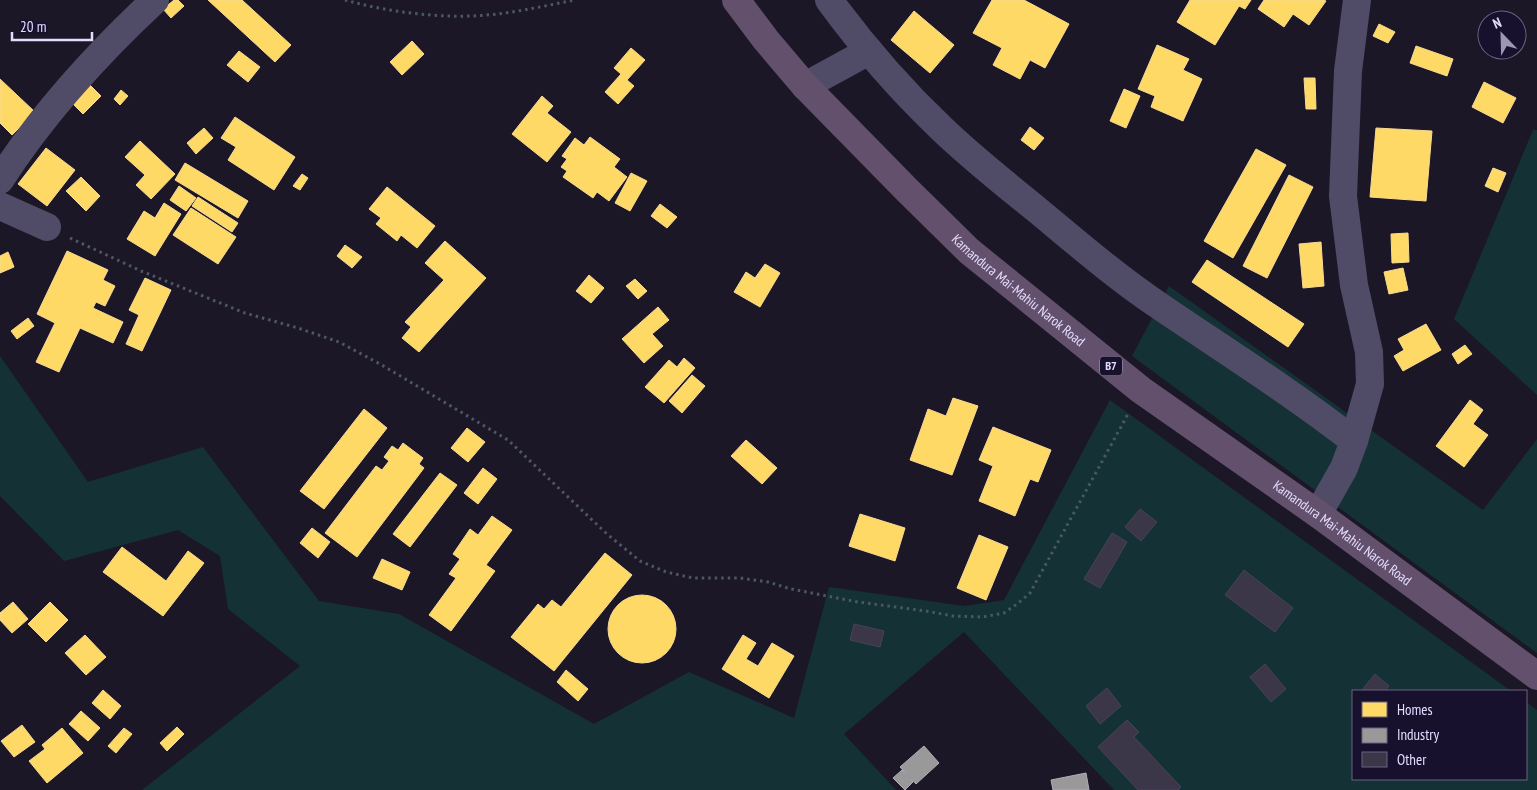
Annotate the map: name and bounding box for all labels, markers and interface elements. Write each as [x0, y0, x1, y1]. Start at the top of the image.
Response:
scale bar [12, 10, 92, 42]
north arrow [1477, 10, 1527, 60]
text: N [1490, 13, 1504, 33]
text: 20 m [20, 17, 46, 36]
street label: Kamandura Mai-Mahiu Narok Road [948, 230, 1089, 350]
road number: B7 [1100, 356, 1122, 376]
street label: Kamandura Mai-Mahiu Narok Road [1270, 476, 1415, 589]
legend [1352, 690, 1527, 780]
text: Homes [1397, 700, 1433, 719]
text: Industry [1397, 725, 1439, 744]
text: Other [1397, 750, 1427, 769]

